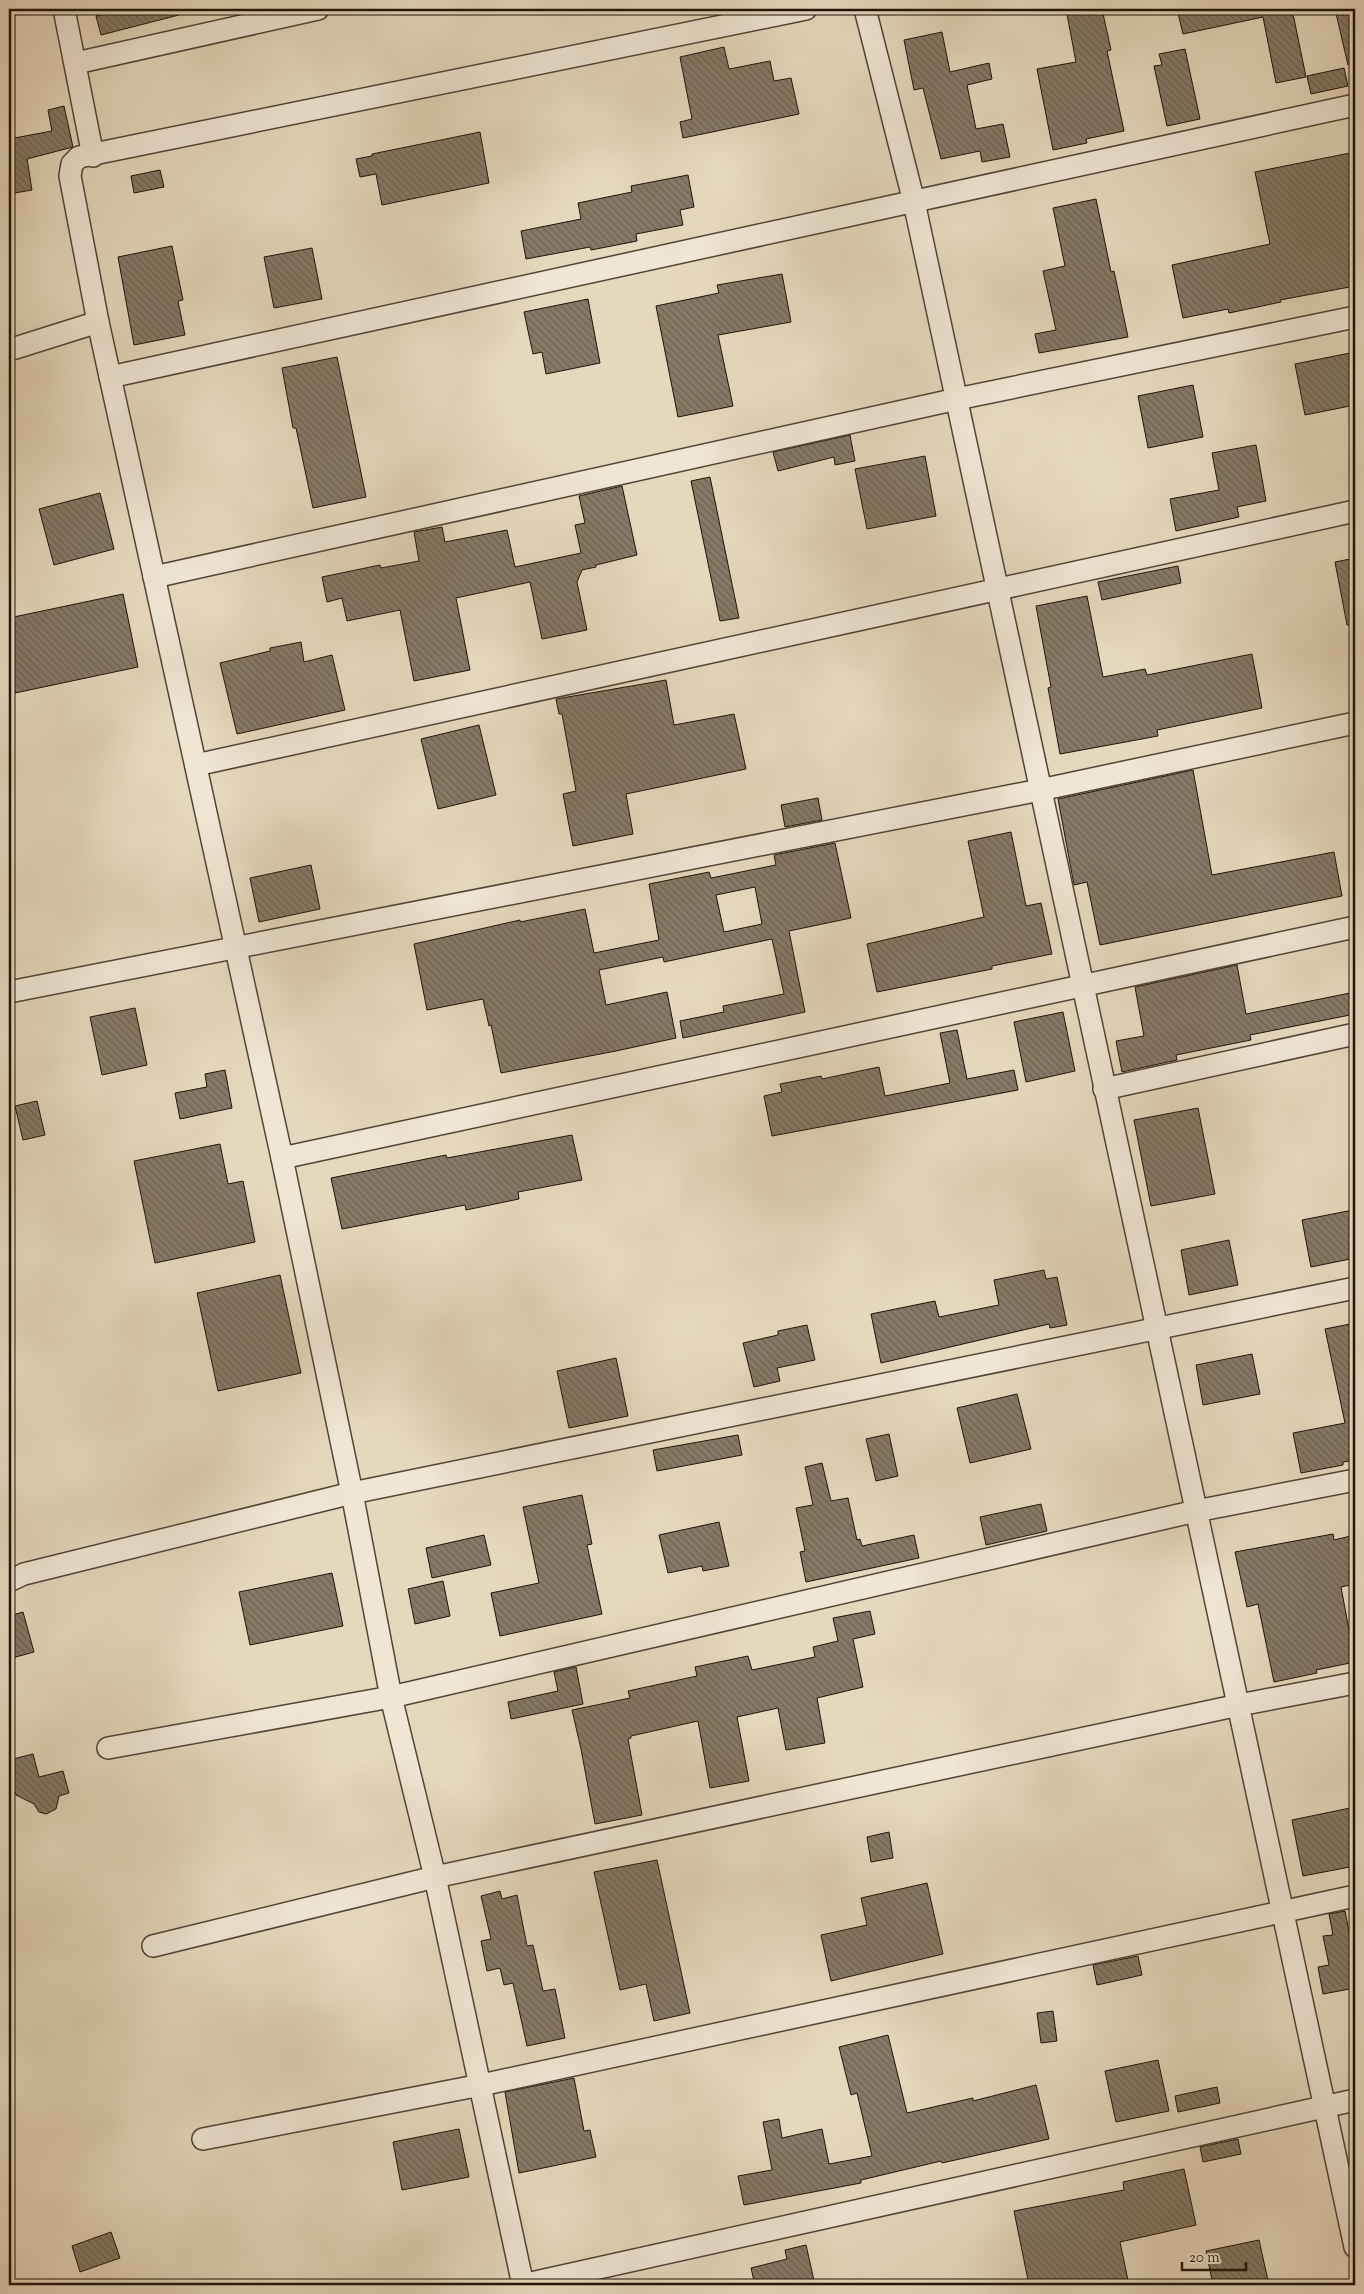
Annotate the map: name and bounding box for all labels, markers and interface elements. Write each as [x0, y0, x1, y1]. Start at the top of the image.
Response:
scale bar [1182, 2239, 1245, 2271]
text: 20 m [1189, 2248, 1220, 2269]

